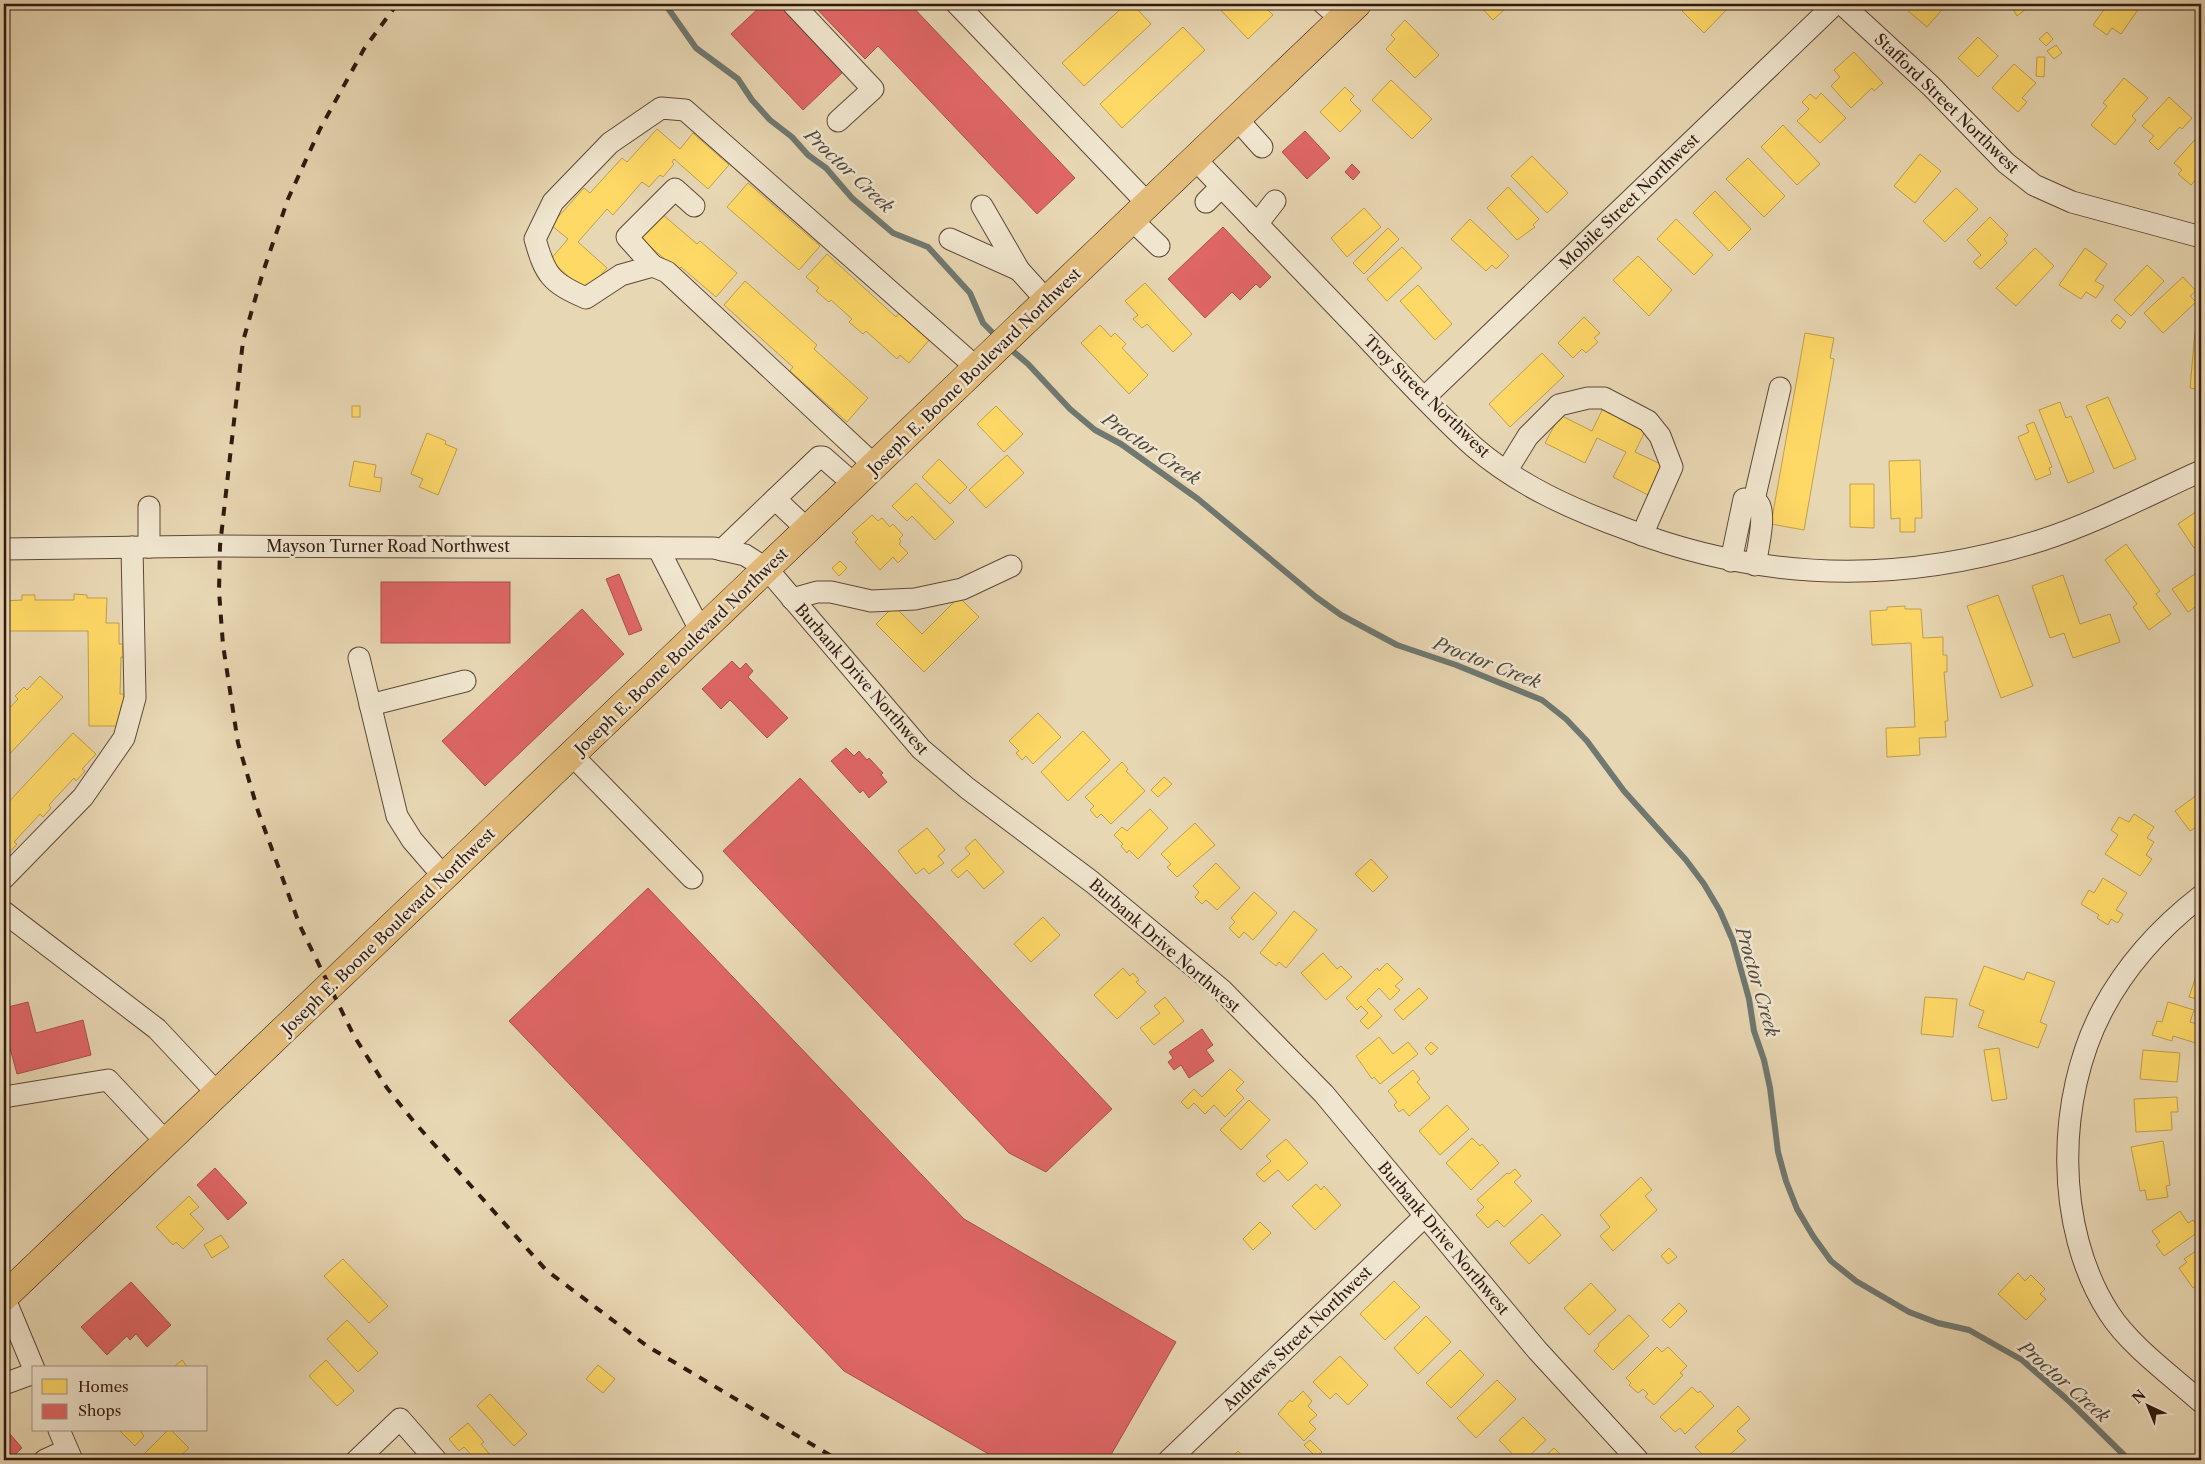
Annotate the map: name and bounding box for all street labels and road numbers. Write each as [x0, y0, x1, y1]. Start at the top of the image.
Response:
street label: Stafford Street Northwest [1871, 29, 2024, 178]
street label: Mobile Street Northwest [1555, 129, 1703, 273]
street label: Joseph E. Boone Boulevard Northwest [861, 263, 1085, 481]
street label: Troy Street Northwest [1360, 330, 1495, 462]
street label: Mayson Turner Road Northwest [266, 536, 510, 556]
street label: Joseph E. Boone Boulevard Northwest [568, 543, 792, 761]
street label: Burbank Drive Northwest [791, 599, 933, 759]
street label: Joseph E. Boone Boulevard Northwest [275, 823, 499, 1041]
street label: Burbank Drive Northwest [1085, 874, 1245, 1016]
street label: Burbank Drive Northwest [1374, 1157, 1514, 1319]
street label: Andrews Street Northwest [1218, 1261, 1376, 1415]

